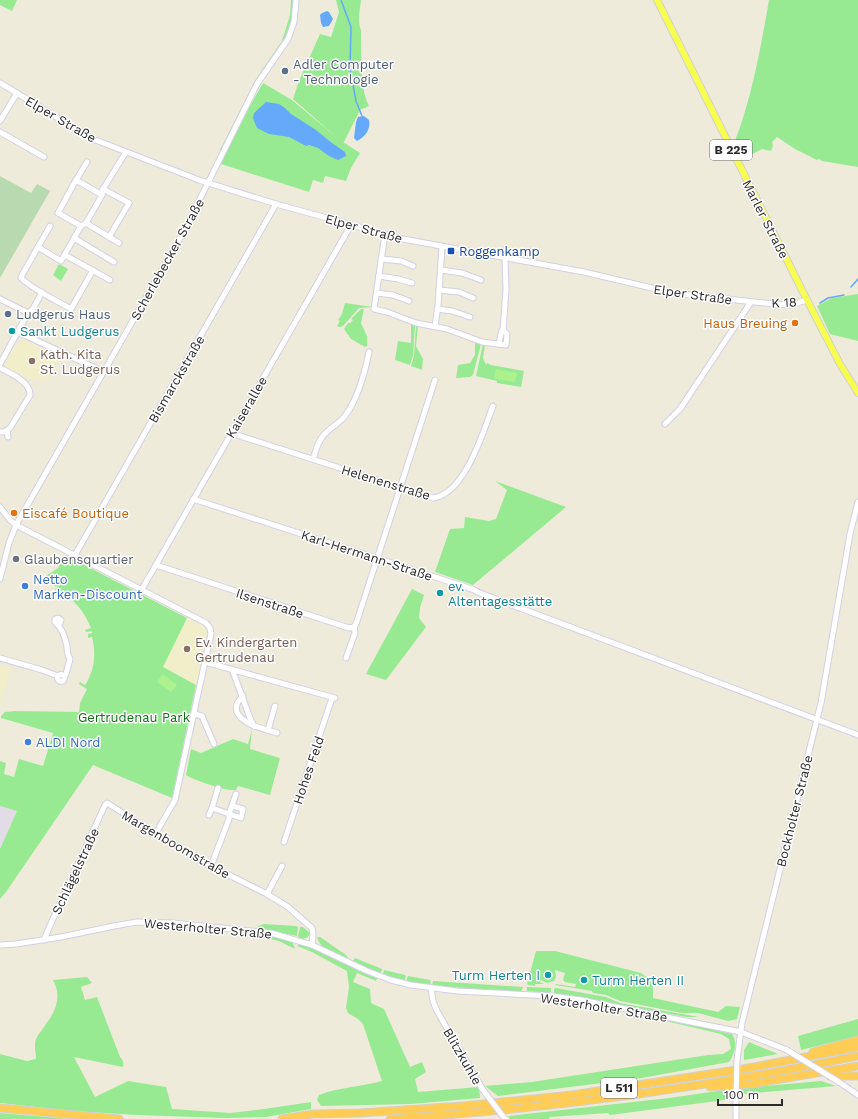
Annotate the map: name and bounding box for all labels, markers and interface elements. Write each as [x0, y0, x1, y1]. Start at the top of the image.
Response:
place label: Adler Computer - Technologie [293, 57, 394, 87]
marker: Adler Computer - Technologie [280, 66, 290, 76]
street label: Elper Straße [23, 93, 99, 146]
road number: B 225 [710, 140, 752, 160]
street label: Marler Straße [739, 177, 792, 261]
street label: Scherlebecker Straße [128, 196, 207, 323]
street label: Elper Straße [324, 211, 404, 246]
place label: Roggenkamp [459, 244, 540, 259]
marker: Roggenkamp [446, 246, 456, 256]
street label: Elper Straße [653, 282, 733, 307]
street label: K 18 [771, 294, 797, 311]
place label: Ludgerus Haus [16, 307, 111, 322]
marker: Ludgerus Haus [3, 309, 13, 319]
place label: Haus Breuing [703, 316, 787, 331]
marker: Haus Breuing [790, 318, 800, 328]
place label: Sankt Ludgerus [20, 324, 119, 339]
marker: Sankt Ludgerus [7, 326, 17, 336]
street label: Bismarckstraße [145, 333, 208, 426]
place label: Kath. Kita St. Ludgerus [40, 347, 120, 377]
marker: Kath. Kita St. Ludgerus [27, 356, 37, 366]
street label: Kaiserallee [223, 374, 270, 441]
street label: Helenenstraße [340, 462, 432, 503]
place label: Eiscafé Boutique [22, 506, 129, 521]
marker: Eiscafé Boutique [9, 508, 19, 518]
street label: Karl-Hermann-Straße [299, 527, 434, 584]
place label: Glaubensquartier [24, 552, 133, 567]
marker: Glaubensquartier [11, 554, 21, 564]
place label: Netto Marken-Discount [33, 572, 143, 602]
place label: ev. Altentagesstätte [448, 579, 552, 609]
marker: Netto Marken-Discount [20, 581, 30, 591]
street label: Ilsenstraße [234, 585, 306, 621]
marker: ev. Altentagesstätte [435, 588, 445, 598]
place label: Ev. Kindergarten Gertrudenau [195, 635, 297, 665]
marker: Ev. Kindergarten Gertrudenau [182, 644, 192, 654]
park label: Gertrudenau Park [78, 710, 191, 725]
street label: Hohes Feld [290, 734, 327, 806]
place label: ALDI Nord [36, 735, 101, 750]
marker: ALDI Nord [23, 737, 33, 747]
street label: Bockholter Straße [773, 754, 816, 869]
street label: Margenboomstraße [119, 807, 232, 881]
street label: Schlägelstraße [49, 826, 102, 917]
street label: Westerholter Straße [143, 915, 273, 942]
place label: Turm Herten I [452, 968, 540, 983]
marker: Turm Herten I [543, 970, 553, 980]
place label: Turm Herten II [592, 973, 684, 988]
marker: Turm Herten II [579, 975, 589, 985]
street label: Westerholter Straße [539, 990, 669, 1025]
street label: Blitzkuhle [440, 1025, 485, 1087]
road number: L 511 [601, 1078, 637, 1098]
scale bar [718, 1081, 782, 1107]
text: 100 m [724, 1088, 759, 1102]

